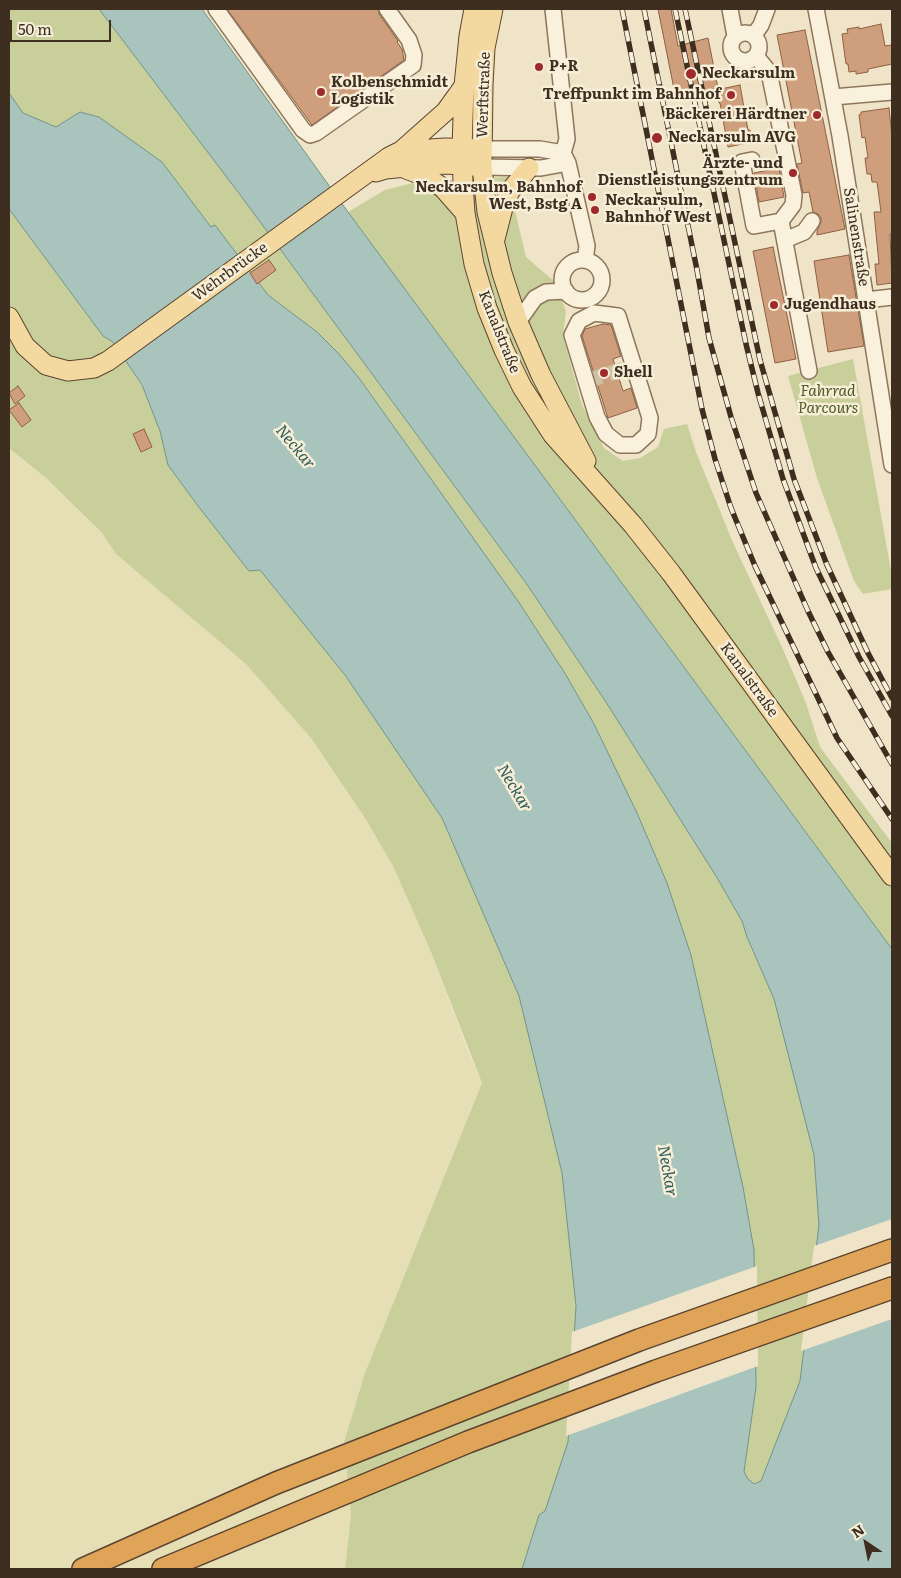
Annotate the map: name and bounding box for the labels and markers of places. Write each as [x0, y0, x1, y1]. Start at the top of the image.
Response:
place label: P+R [549, 58, 579, 76]
marker: P+R [533, 61, 545, 73]
place label: Neckarsulm [702, 65, 795, 83]
marker: Neckarsulm [684, 67, 698, 81]
place label: Kolbenschmidt Logistik [331, 74, 448, 109]
marker: Kolbenschmidt Logistik [315, 86, 327, 98]
place label: Treffpunkt im Bahnhof [542, 86, 721, 104]
marker: Treffpunkt im Bahnhof [725, 89, 737, 101]
place label: Bäckerei Härdtner [665, 106, 807, 124]
marker: Bäckerei Härdtner [811, 109, 823, 121]
place label: Neckarsulm AVG [668, 129, 796, 147]
marker: Neckarsulm AVG [650, 131, 664, 145]
place label: Ärzte- und Dienstleistungszentrum [598, 155, 783, 190]
marker: Ärzte- und Dienstleistungszentrum [787, 167, 799, 179]
place label: Neckarsulm, Bahnhof West, Bstg A [415, 179, 582, 214]
marker: Neckarsulm, Bahnhof West, Bstg A [586, 191, 598, 203]
place label: Neckarsulm, Bahnhof West [605, 192, 712, 227]
marker: Neckarsulm, Bahnhof West [589, 204, 601, 216]
place label: Jugendhaus [784, 296, 876, 314]
marker: Jugendhaus [768, 299, 780, 311]
place label: Shell [614, 364, 653, 382]
marker: Shell [598, 367, 610, 379]

